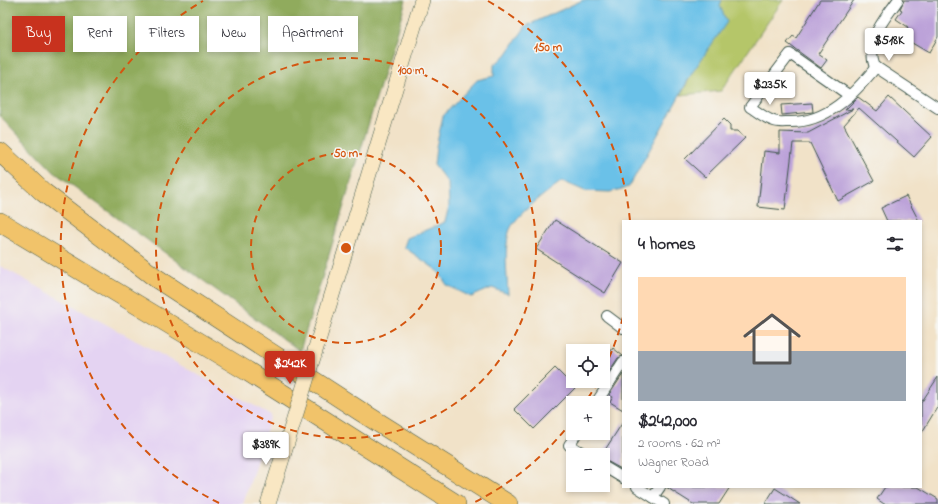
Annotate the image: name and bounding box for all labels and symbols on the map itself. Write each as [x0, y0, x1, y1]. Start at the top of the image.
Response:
pin: $518K [861, 28, 917, 62]
text: 150 m [534, 39, 563, 57]
text: 100 m [398, 62, 425, 80]
pin: $235K [742, 72, 798, 106]
text: 50 m [334, 145, 359, 163]
centre of rings [339, 241, 353, 255]
pin: $242K [262, 351, 318, 385]
pin: $389K [238, 432, 294, 466]

